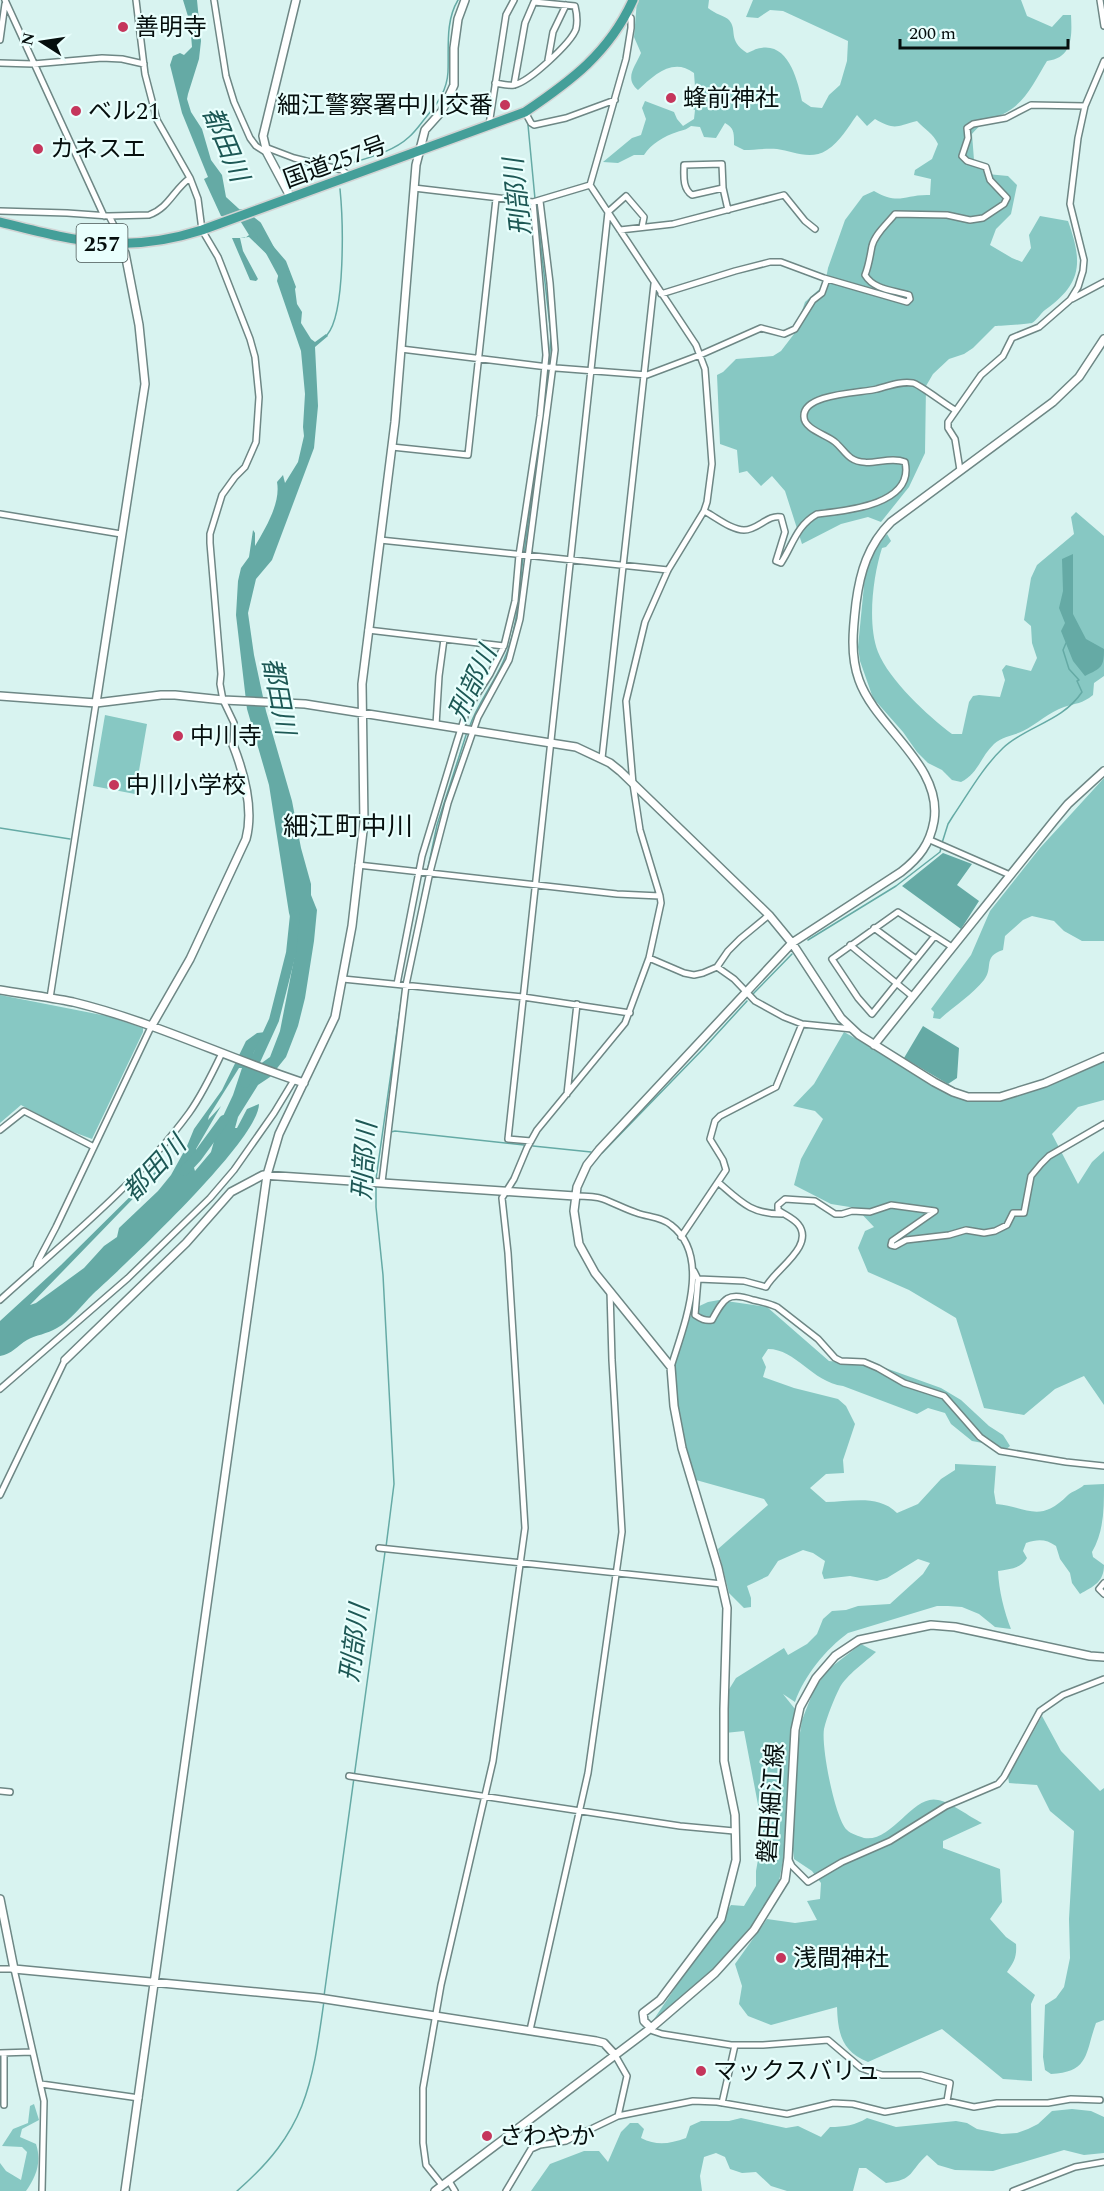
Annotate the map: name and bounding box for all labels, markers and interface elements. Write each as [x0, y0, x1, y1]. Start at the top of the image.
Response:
place label: 善明寺 [135, 10, 207, 46]
north arrow [12, 12, 72, 72]
scale bar [900, 12, 1068, 50]
marker: 善明寺 [116, 20, 130, 34]
text: 200 m [909, 20, 956, 47]
text: N [15, 30, 41, 48]
place label: 蜂前神社 [683, 81, 779, 117]
place label: 細江警察署中川交番 [277, 88, 493, 124]
marker: 蜂前神社 [664, 91, 678, 105]
place label: ベル21 [88, 94, 160, 130]
marker: 細江警察署中川交番 [498, 98, 512, 112]
water label: 都田川 [191, 101, 260, 191]
marker: ベル21 [69, 104, 83, 118]
street label: 国道257号 [278, 128, 392, 198]
place label: カネスエ [50, 132, 146, 168]
marker: カネスエ [31, 142, 45, 156]
water label: 刑部川 [494, 153, 542, 238]
road number: 257 [76, 224, 128, 262]
water label: 刑部川 [438, 637, 509, 727]
water label: 都田川 [251, 654, 306, 741]
place label: 中川寺 [190, 719, 262, 755]
marker: 中川寺 [171, 729, 185, 743]
place label: 中川小学校 [126, 768, 246, 804]
marker: 中川小学校 [107, 778, 121, 792]
district label: 細江町中川 [283, 807, 413, 847]
water label: 刑部川 [342, 1118, 388, 1201]
water label: 都田川 [114, 1124, 198, 1211]
water label: 刑部川 [330, 1599, 381, 1685]
street label: 磐田細江線 [750, 1742, 794, 1864]
place label: 浅間神社 [793, 1941, 889, 1977]
marker: 浅間神社 [774, 1951, 788, 1965]
place label: マックスバリュ [713, 2054, 880, 2090]
marker: マックスバリュ [694, 2064, 708, 2078]
place label: さわやか [499, 2119, 595, 2155]
marker: さわやか [480, 2129, 494, 2143]

